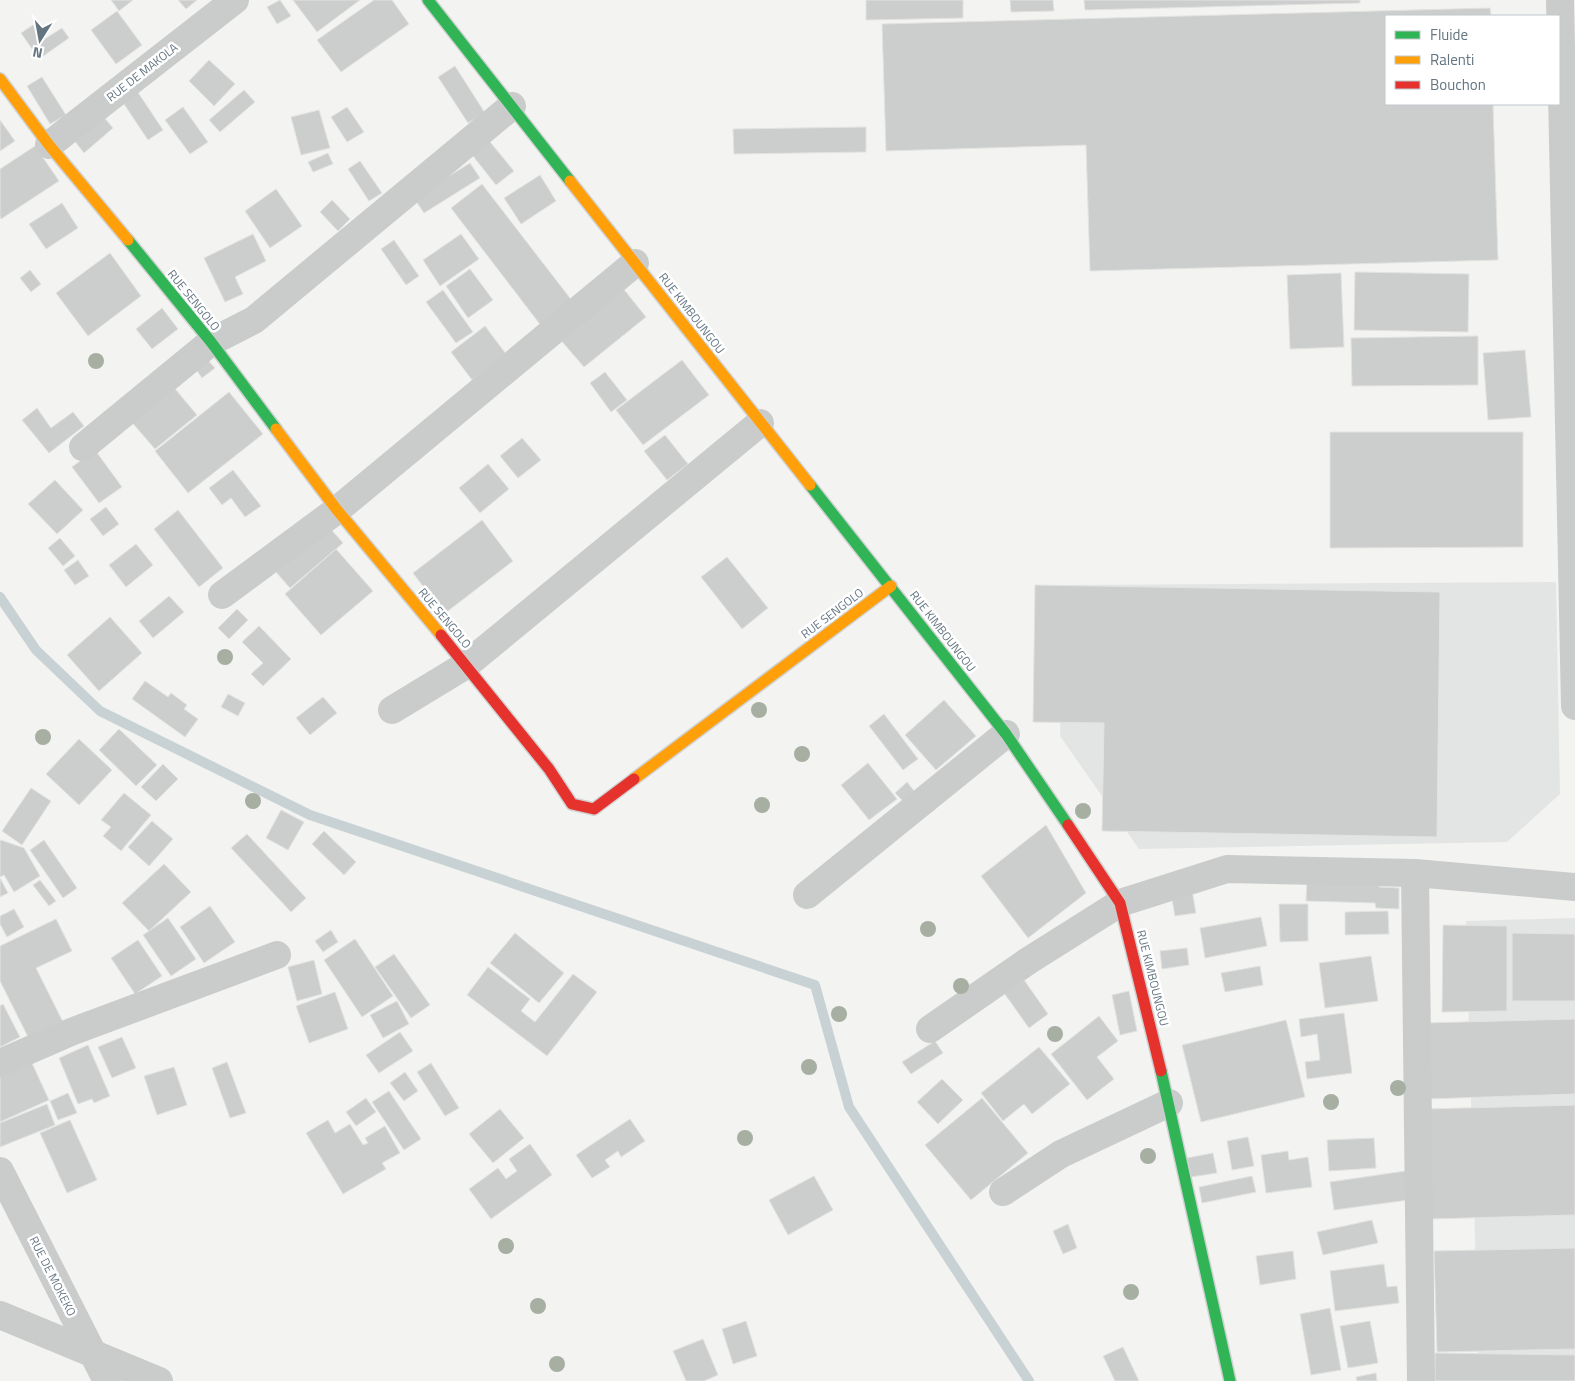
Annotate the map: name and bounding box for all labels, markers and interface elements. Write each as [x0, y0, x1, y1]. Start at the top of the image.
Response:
north arrow [15, 15, 65, 65]
legend [1385, 15, 1560, 105]
text: Fluide [1430, 23, 1468, 46]
street label: RUE DE MAKOLA [102, 38, 182, 106]
text: N [31, 42, 44, 64]
text: Ralenti [1430, 48, 1474, 71]
text: Bouchon [1430, 73, 1486, 96]
street label: RUE SENGOLO [163, 265, 225, 335]
street label: RUE KIMBOUNGOU [654, 268, 730, 358]
street label: RUE SENGOLO [414, 583, 476, 653]
street label: RUE SENGOLO [797, 583, 867, 643]
street label: RUE KIMBOUNGOU [905, 586, 981, 676]
street label: RUE KIMBOUNGOU [1132, 928, 1174, 1028]
street label: RUE DE MOKEKO [25, 1233, 81, 1319]

